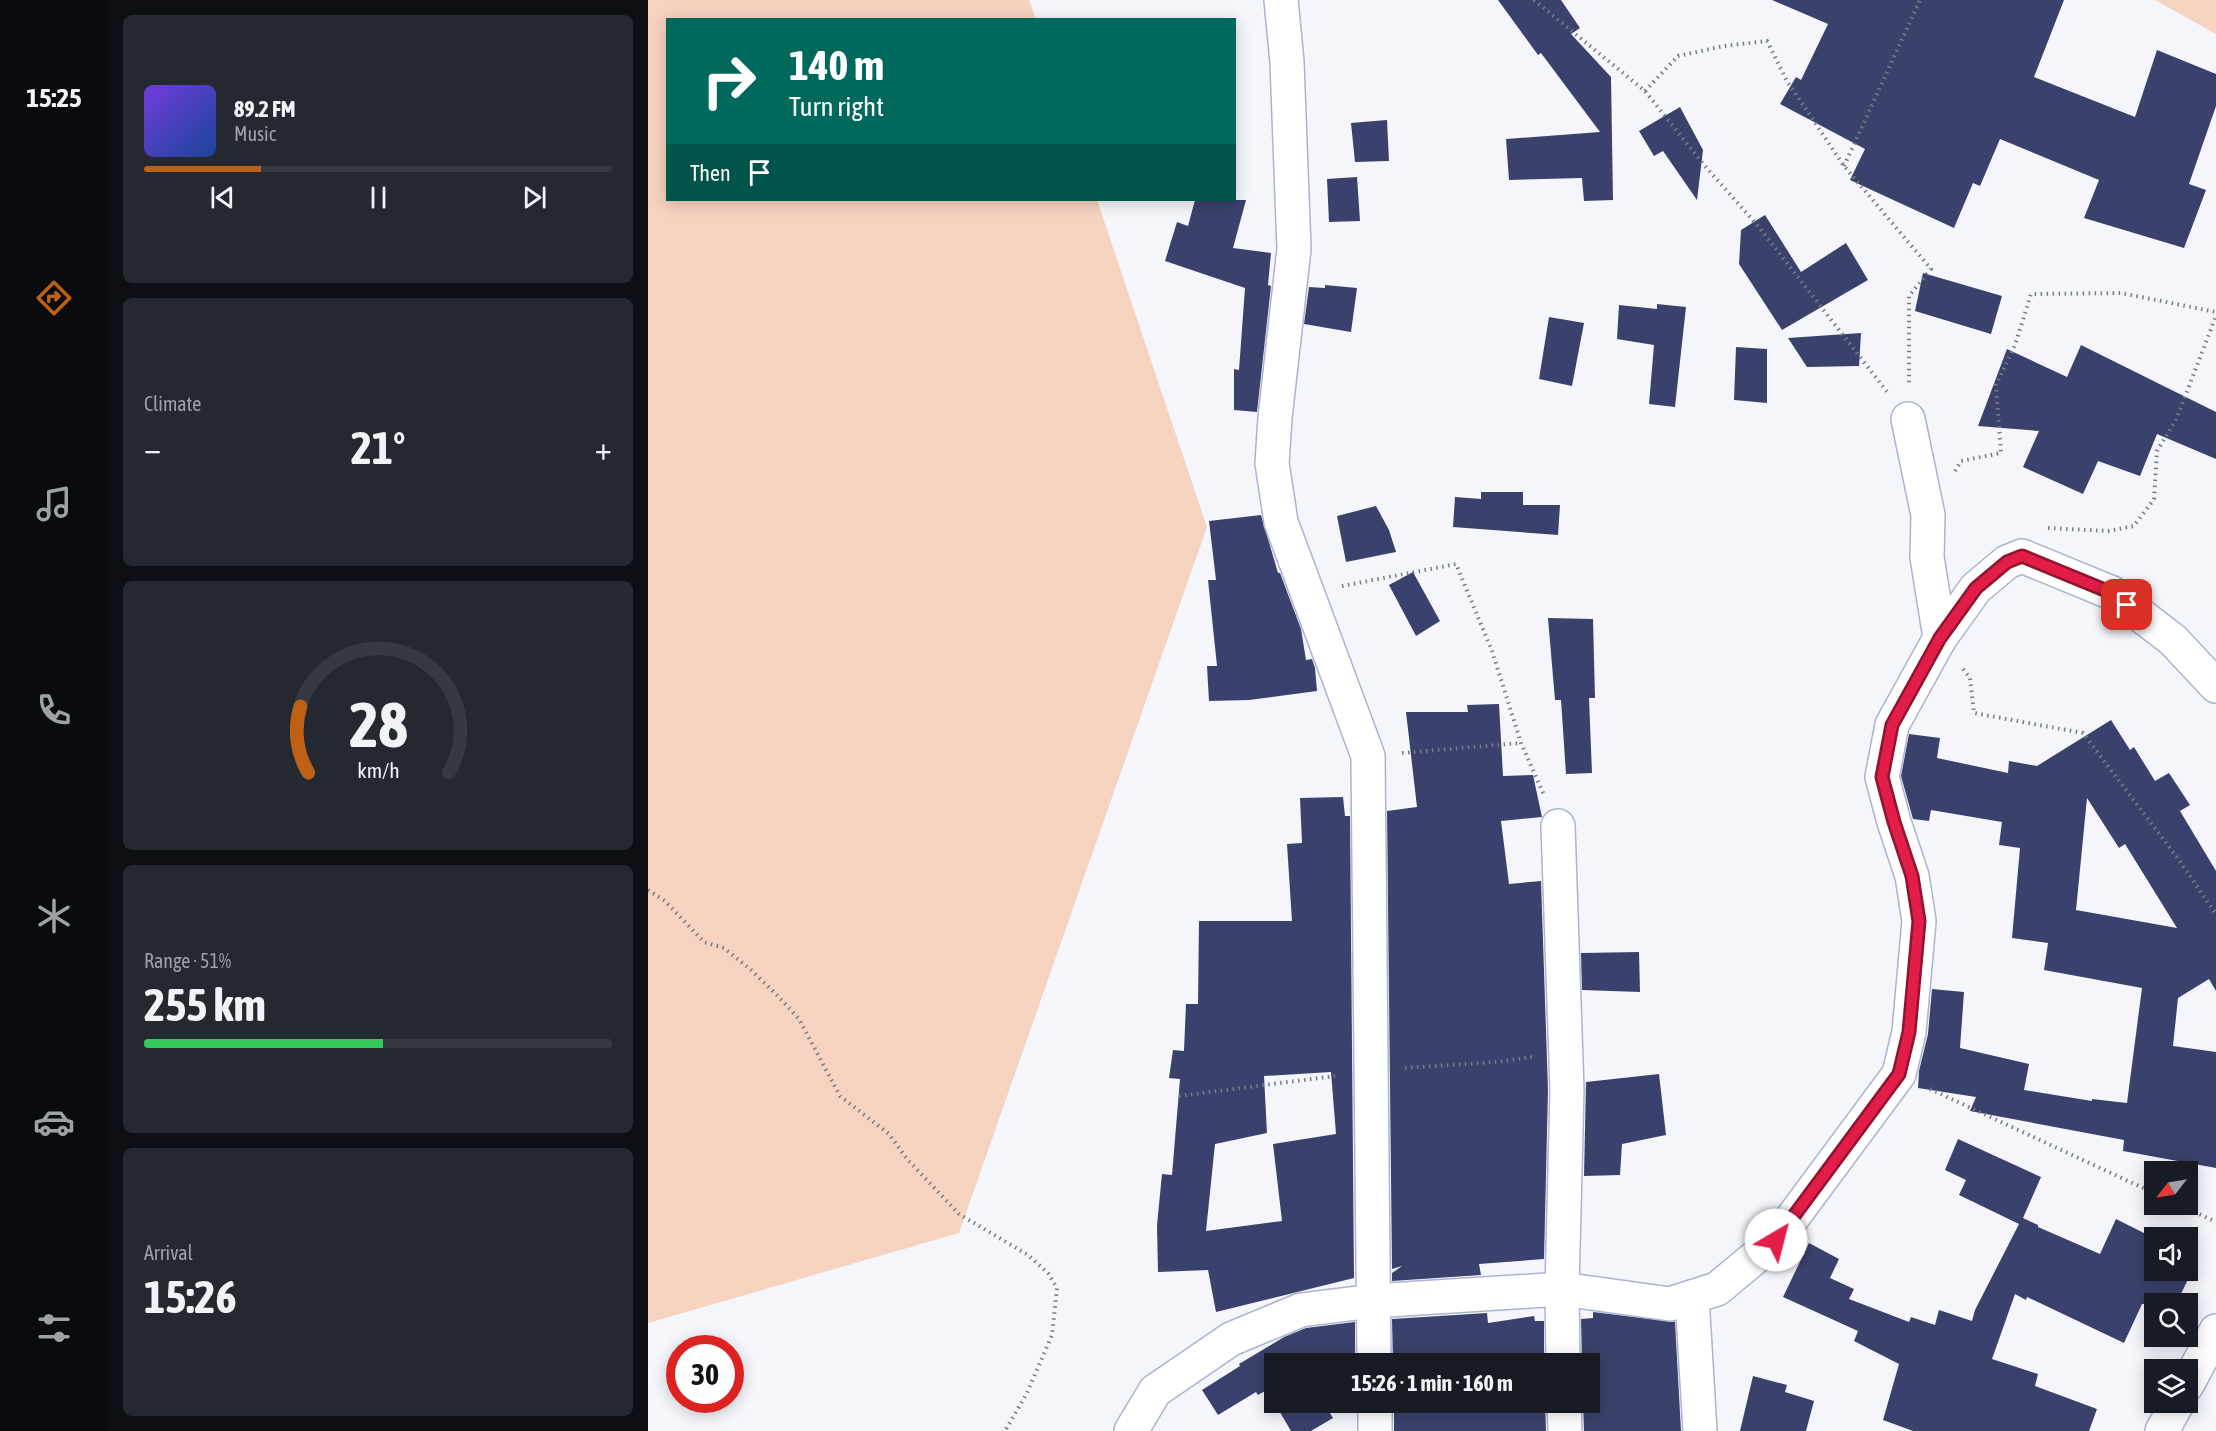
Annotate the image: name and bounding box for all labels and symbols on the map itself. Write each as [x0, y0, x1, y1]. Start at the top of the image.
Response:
pin [2101, 579, 2152, 630]
north arrow [2144, 1161, 2198, 1215]
position arrow [1744, 1208, 1808, 1272]
speed limit sign: 30 [666, 1335, 744, 1413]

